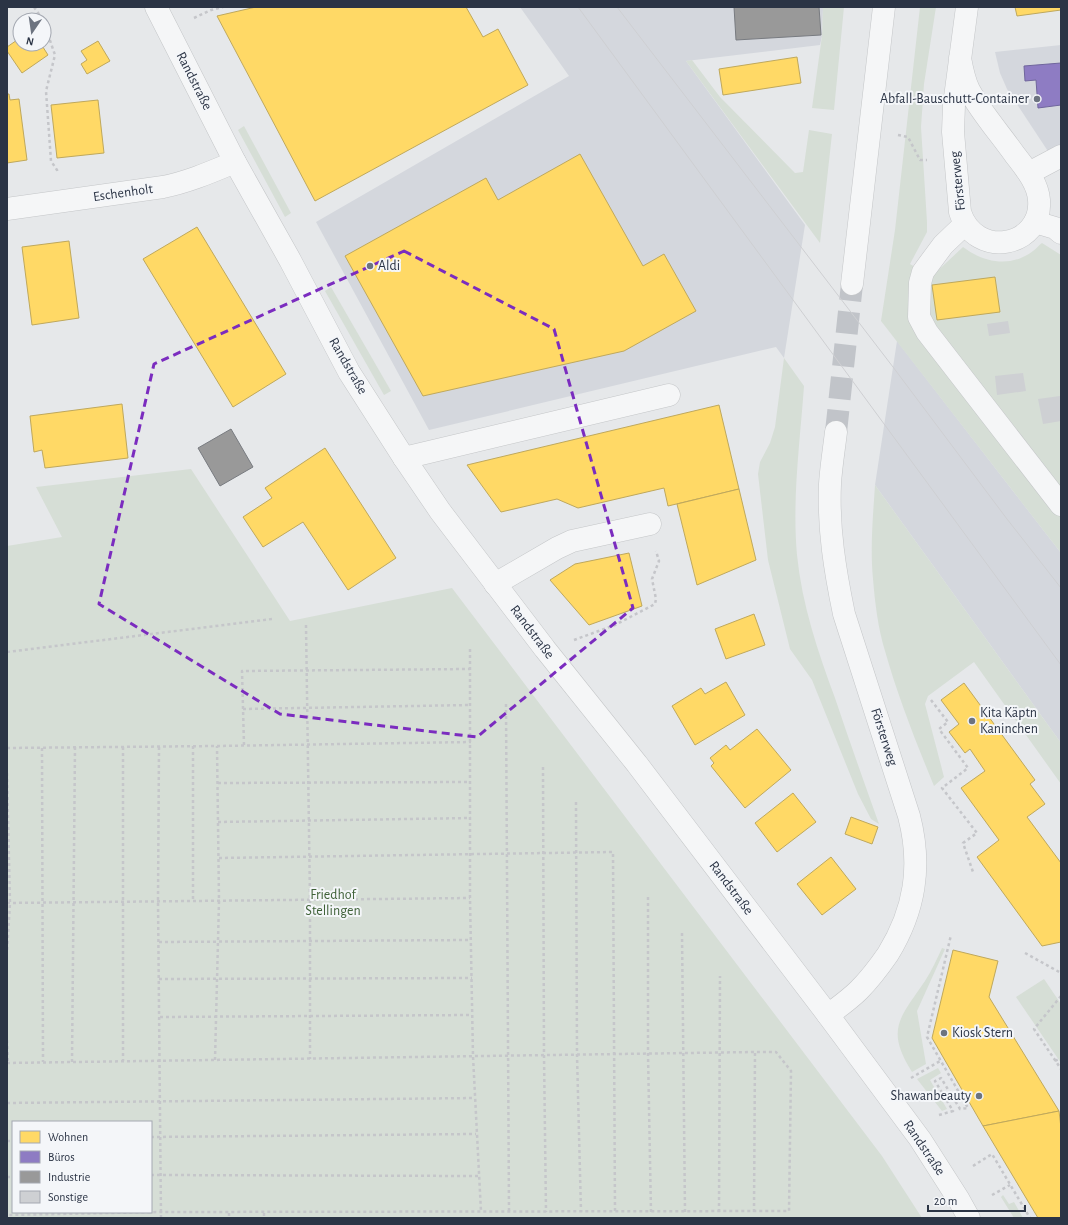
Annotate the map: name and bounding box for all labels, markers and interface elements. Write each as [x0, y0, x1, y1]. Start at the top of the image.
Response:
north arrow [12, 12, 52, 52]
text: N [25, 35, 35, 47]
street label: Randstraße [173, 50, 215, 112]
place label: Abfall-Bauschutt-Container [880, 92, 1029, 106]
marker: Abfall-Bauschutt-Container [1032, 94, 1042, 104]
street label: Försterweg [948, 150, 968, 211]
street label: Eschenholt [92, 182, 154, 204]
place label: Aldi [378, 259, 400, 273]
marker: Aldi [365, 261, 375, 271]
street label: Randstraße [326, 335, 370, 397]
street label: Randstraße [507, 603, 557, 661]
street label: Försterweg [868, 706, 900, 768]
place label: Kita Käptn Kaninchen [980, 706, 1038, 736]
marker: Kita Käptn Kaninchen [967, 716, 977, 726]
street label: Randstraße [706, 859, 756, 917]
park label: Friedhof Stellingen [305, 888, 361, 918]
place label: Kiosk Stern [952, 1026, 1013, 1040]
marker: Kiosk Stern [939, 1028, 949, 1038]
place label: Shawanbeauty [891, 1089, 971, 1103]
marker: Shawanbeauty [974, 1091, 984, 1101]
street label: Randstraße [901, 1118, 947, 1178]
legend [12, 1121, 152, 1213]
text: Wohnen [48, 1131, 88, 1143]
text: Büros [48, 1151, 75, 1163]
text: Industrie [48, 1171, 90, 1183]
scale bar [928, 1187, 1025, 1213]
text: Sonstige [48, 1191, 88, 1203]
text: 20 m [934, 1195, 957, 1207]

